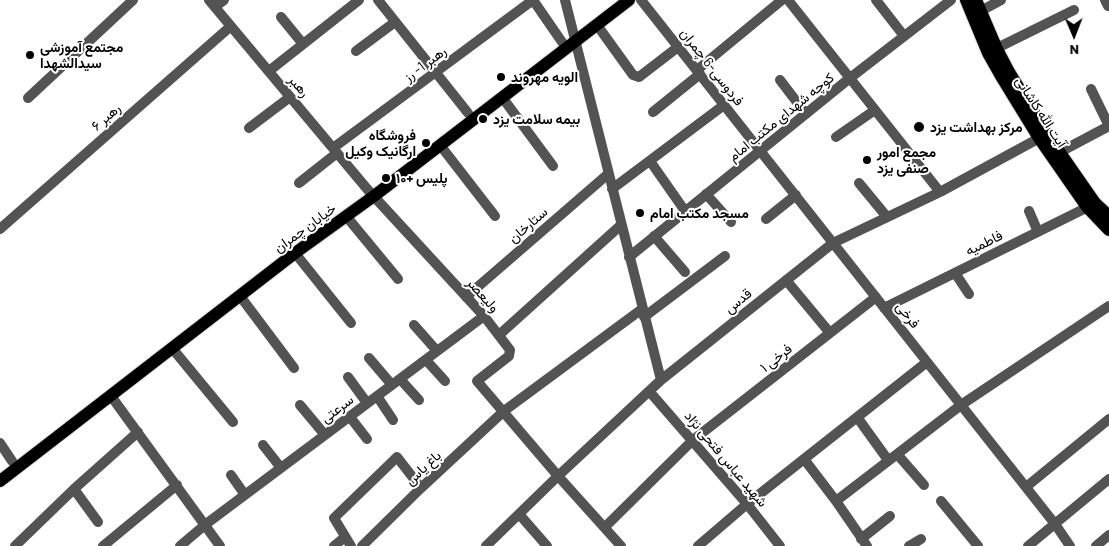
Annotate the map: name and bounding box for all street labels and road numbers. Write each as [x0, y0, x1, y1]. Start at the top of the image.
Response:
street label: فردوسی-6 چمران [676, 25, 748, 109]
street label: رهبر 1- رز [400, 43, 450, 85]
street label: کوچه شهدای مکتب امام [725, 69, 837, 165]
street label: رهبر [285, 72, 313, 100]
street label: آیت الله کاشانی [1012, 73, 1070, 151]
street label: رهبر ۶ [88, 100, 124, 134]
street label: خیابان چمران [271, 200, 339, 256]
street label: ستارخان [505, 203, 551, 247]
street label: فاطمیه [963, 227, 1005, 259]
street label: ولیعصر [463, 274, 503, 316]
street label: قدس [721, 285, 755, 317]
street label: فرخی [892, 298, 924, 332]
street label: فرخی ۱ [757, 340, 795, 376]
street label: سرعتی [317, 391, 357, 427]
street label: شهید عباس فتحی نژاد [681, 408, 771, 510]
street label: باغ یاس [401, 447, 445, 489]

